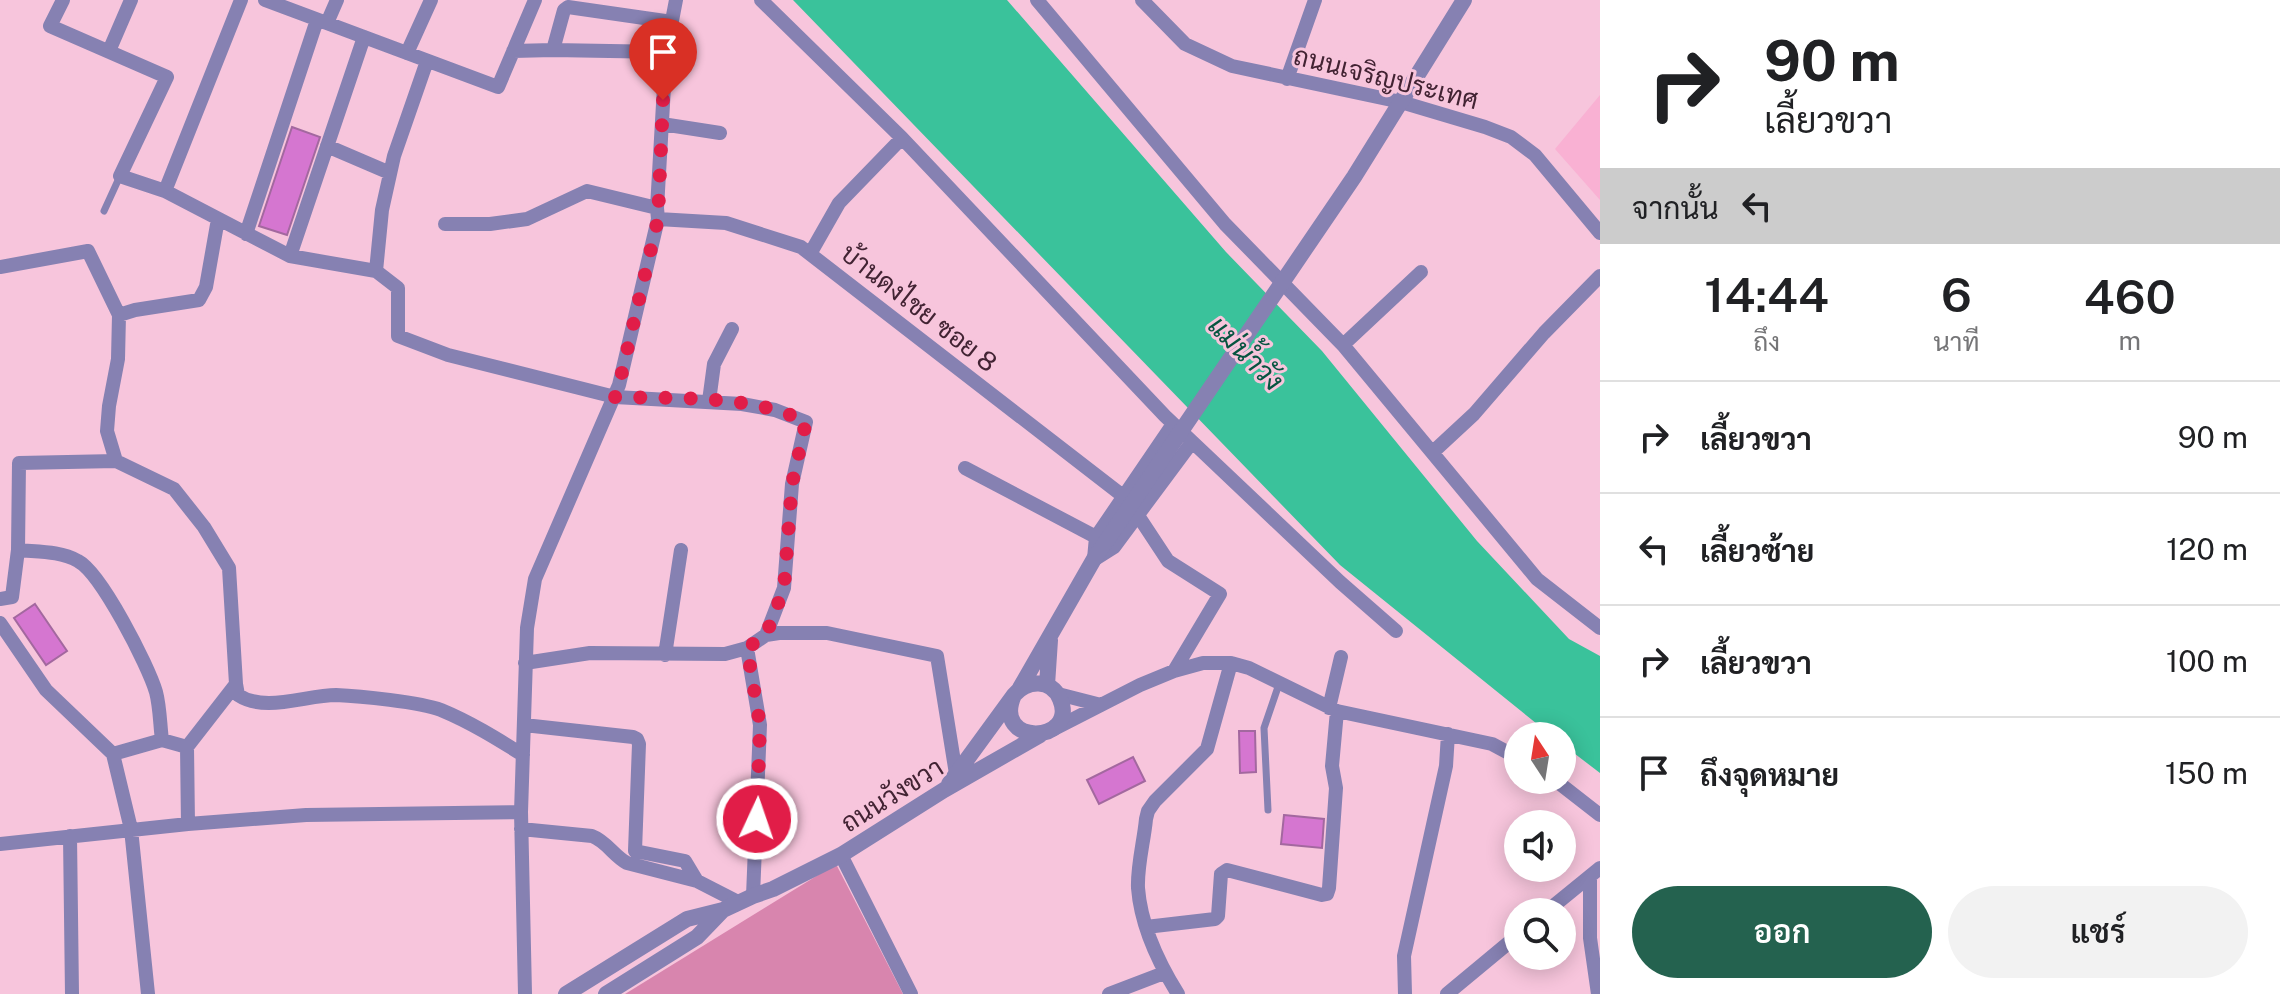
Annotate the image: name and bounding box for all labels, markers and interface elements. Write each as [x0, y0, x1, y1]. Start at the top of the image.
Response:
pin [629, 18, 697, 100]
text: 90 m [1764, 28, 1900, 94]
icon: arrive [641, 30, 685, 74]
icon: right [1632, 32, 1736, 136]
street label: ถนนเจริญประเทศ [1290, 40, 1482, 116]
text: เลี้ยวขวา [1764, 99, 1892, 141]
icon: left [1735, 184, 1779, 228]
text: จากนั้น [1632, 190, 1719, 226]
street label: บ้านดงไชย ซอย 8 [835, 237, 1004, 378]
text: 14:44 [1704, 266, 1829, 323]
text: 6 [1941, 266, 1972, 323]
text: 460 [2084, 268, 2176, 325]
water label: แม่น้ำวัง [1202, 304, 1295, 397]
text: m [2118, 325, 2141, 356]
text: ถึง [1753, 326, 1780, 357]
text: นาที [1933, 326, 1980, 357]
icon: right [1632, 415, 1676, 459]
text: 90 m [2178, 419, 2248, 455]
text: เลี้ยวขวา [1700, 421, 1812, 457]
icon: left [1632, 527, 1676, 571]
text: 120 m [2166, 531, 2248, 567]
text: เลี้ยวซ้าย [1700, 533, 1814, 569]
icon: right [1632, 639, 1676, 683]
text: 100 m [2166, 643, 2248, 679]
text: เลี้ยวขวา [1700, 645, 1812, 681]
north arrow [1504, 722, 1576, 794]
map controls [1504, 722, 1576, 970]
street label: ถนนวังขวา [835, 751, 949, 838]
icon: arrive [1632, 751, 1676, 795]
text: 150 m [2165, 755, 2248, 791]
text: ถึงจุดหมาย [1700, 757, 1839, 793]
position arrow [715, 777, 799, 861]
button: sound [1504, 810, 1576, 882]
button: ออก [1632, 886, 1932, 978]
button: แชร์ [1948, 886, 2248, 978]
button: search [1504, 898, 1576, 970]

